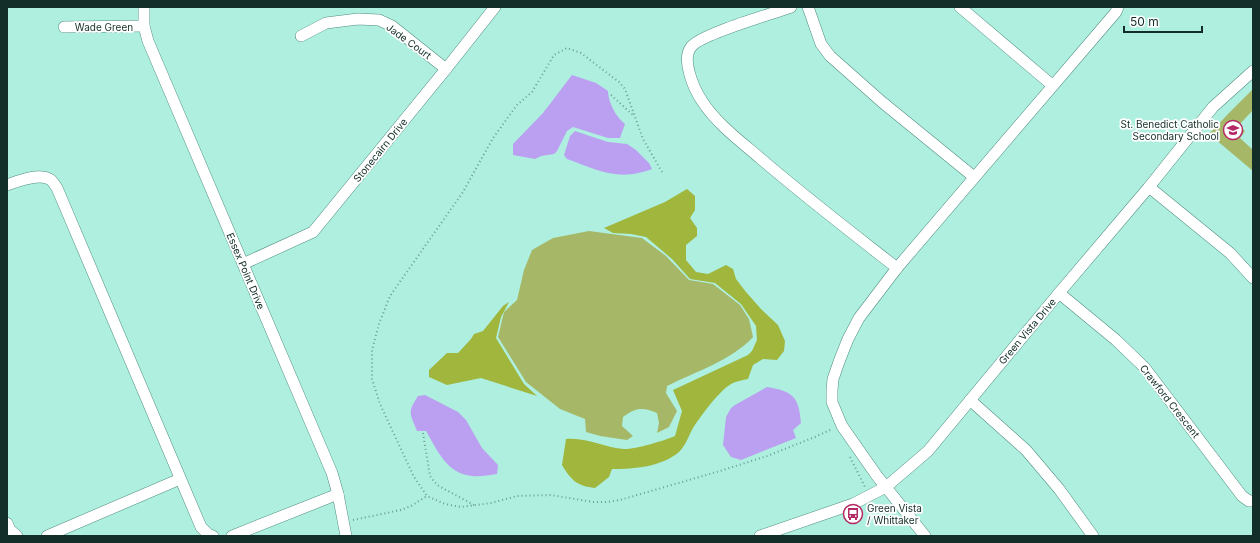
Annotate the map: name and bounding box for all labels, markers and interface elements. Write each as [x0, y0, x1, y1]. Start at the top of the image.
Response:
scale bar [1124, 8, 1202, 34]
text: 50 m [1130, 14, 1159, 29]
street label: Wade Green [75, 21, 133, 33]
street label: Jade Court [384, 21, 434, 62]
street label: Stonecairn Drive [351, 116, 410, 184]
place label: St. Benedict Catholic Secondary School [1121, 118, 1219, 142]
school or university icon: St. Benedict Catholic Secondary School [1222, 119, 1244, 141]
street label: Essex Point Drive [224, 231, 268, 311]
street label: Green Vista Drive [996, 295, 1058, 366]
street label: Crawford Crescent [1138, 362, 1203, 441]
place label: Green Vista / Whittaker [867, 502, 922, 526]
bus stop icon: Green Vista / Whittaker [842, 503, 864, 525]

